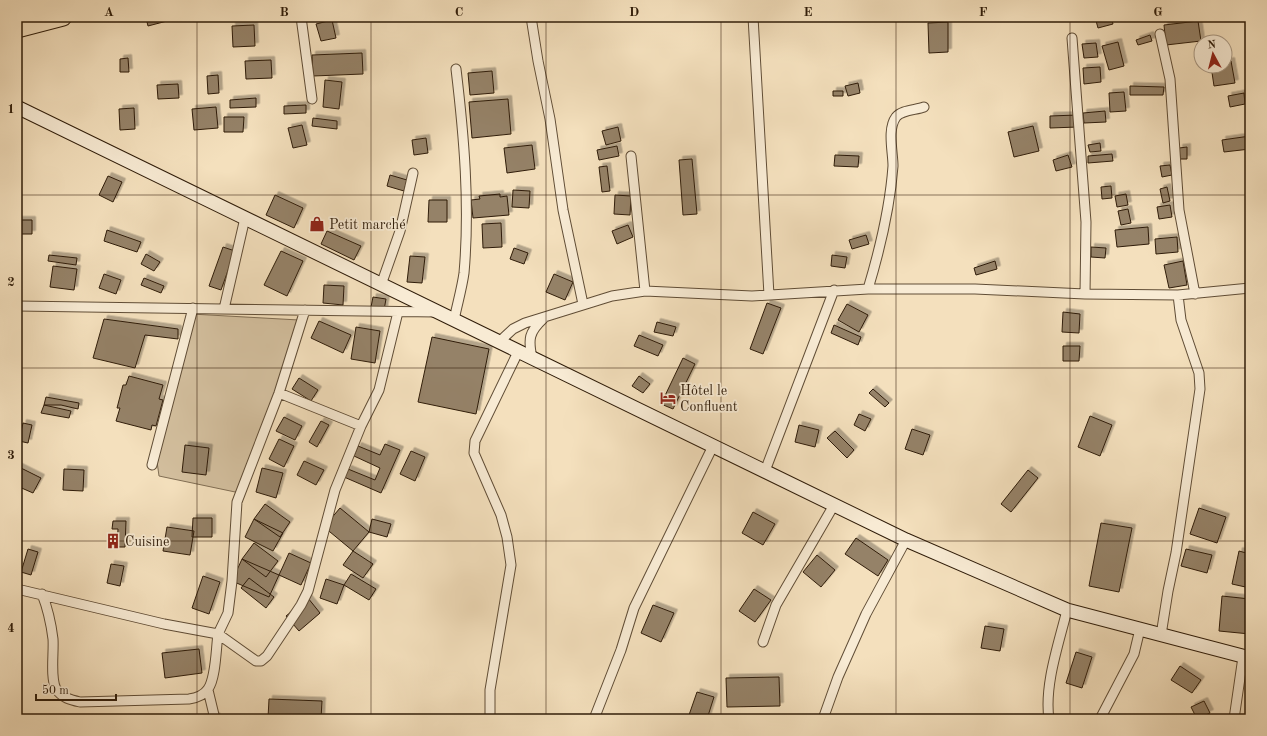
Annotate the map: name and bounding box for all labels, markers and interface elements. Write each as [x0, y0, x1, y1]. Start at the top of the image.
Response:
text: A [104, 6, 114, 19]
text: B [279, 6, 289, 19]
text: C [455, 6, 463, 19]
text: D [629, 6, 639, 19]
text: E [804, 6, 813, 19]
text: F [979, 6, 988, 19]
text: G [1153, 6, 1163, 19]
north arrow [1193, 34, 1233, 74]
text: N [1207, 40, 1217, 52]
text: 1 [7, 103, 15, 116]
shop icon: Petit marché [308, 215, 326, 233]
place label: Petit marché [329, 218, 406, 232]
text: 2 [7, 276, 15, 289]
place label: Hôtel le Confluent [680, 384, 738, 414]
hotel icon: Hôtel le Confluent [659, 389, 677, 407]
text: 3 [7, 449, 15, 462]
building icon: Cuisine [104, 532, 122, 550]
place label: Cuisine [125, 535, 170, 549]
text: 4 [7, 622, 15, 635]
scale bar [36, 676, 116, 702]
text: 50 m [42, 684, 69, 697]

